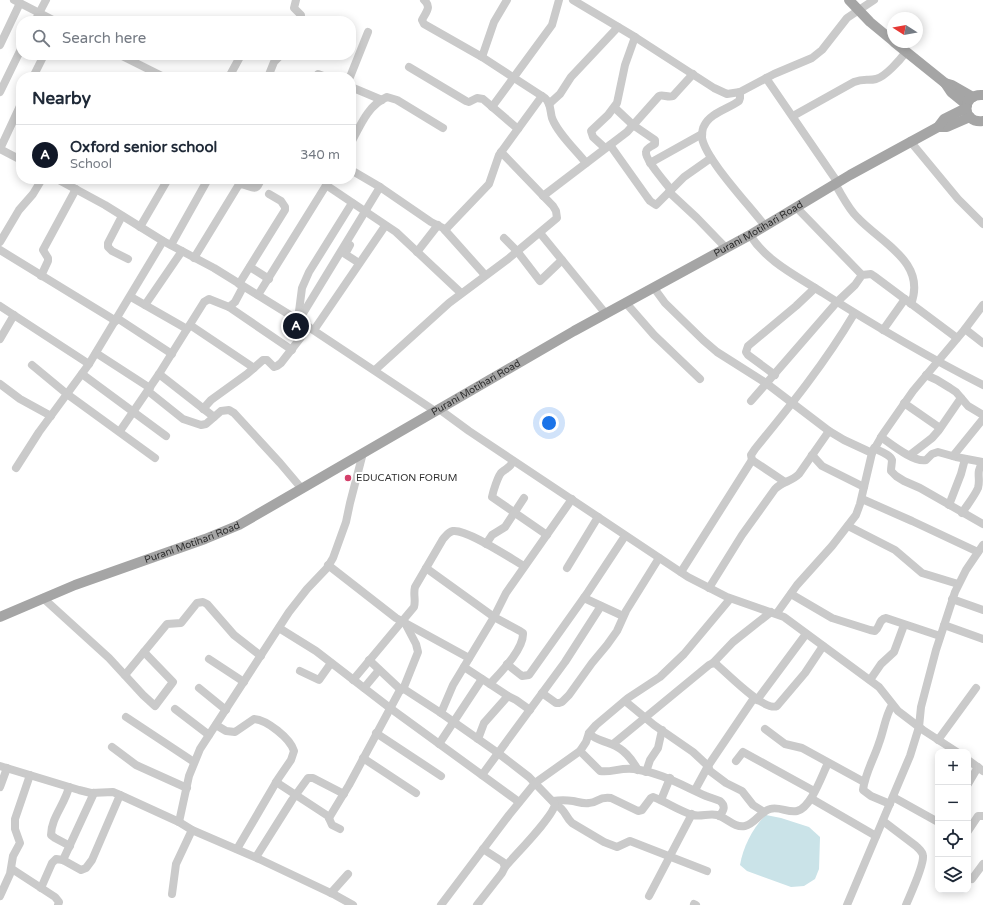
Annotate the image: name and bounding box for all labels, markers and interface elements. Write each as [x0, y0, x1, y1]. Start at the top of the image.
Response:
north arrow [887, 12, 923, 48]
search box [16, 16, 356, 60]
icon: search [30, 27, 52, 49]
text: Search here [62, 29, 146, 47]
text: Nearby [32, 88, 91, 109]
text: Oxford senior school [70, 138, 217, 156]
text: A [40, 147, 50, 163]
text: 340 m [300, 147, 340, 163]
text: School [70, 156, 112, 172]
street label: Purani Motihari Road [712, 199, 805, 260]
pin: A [283, 311, 309, 341]
street label: Purani Motihari Road [429, 357, 523, 418]
your location [539, 413, 559, 433]
place label: EDUCATION FORUM [356, 472, 457, 484]
marker: EDUCATION FORUM [343, 473, 353, 483]
street label: Purani Motihari Road [143, 519, 242, 566]
map controls [935, 749, 971, 893]
button: + [935, 749, 971, 785]
button: − [935, 785, 971, 821]
button: locate [935, 821, 971, 857]
button: layers [935, 857, 971, 893]

